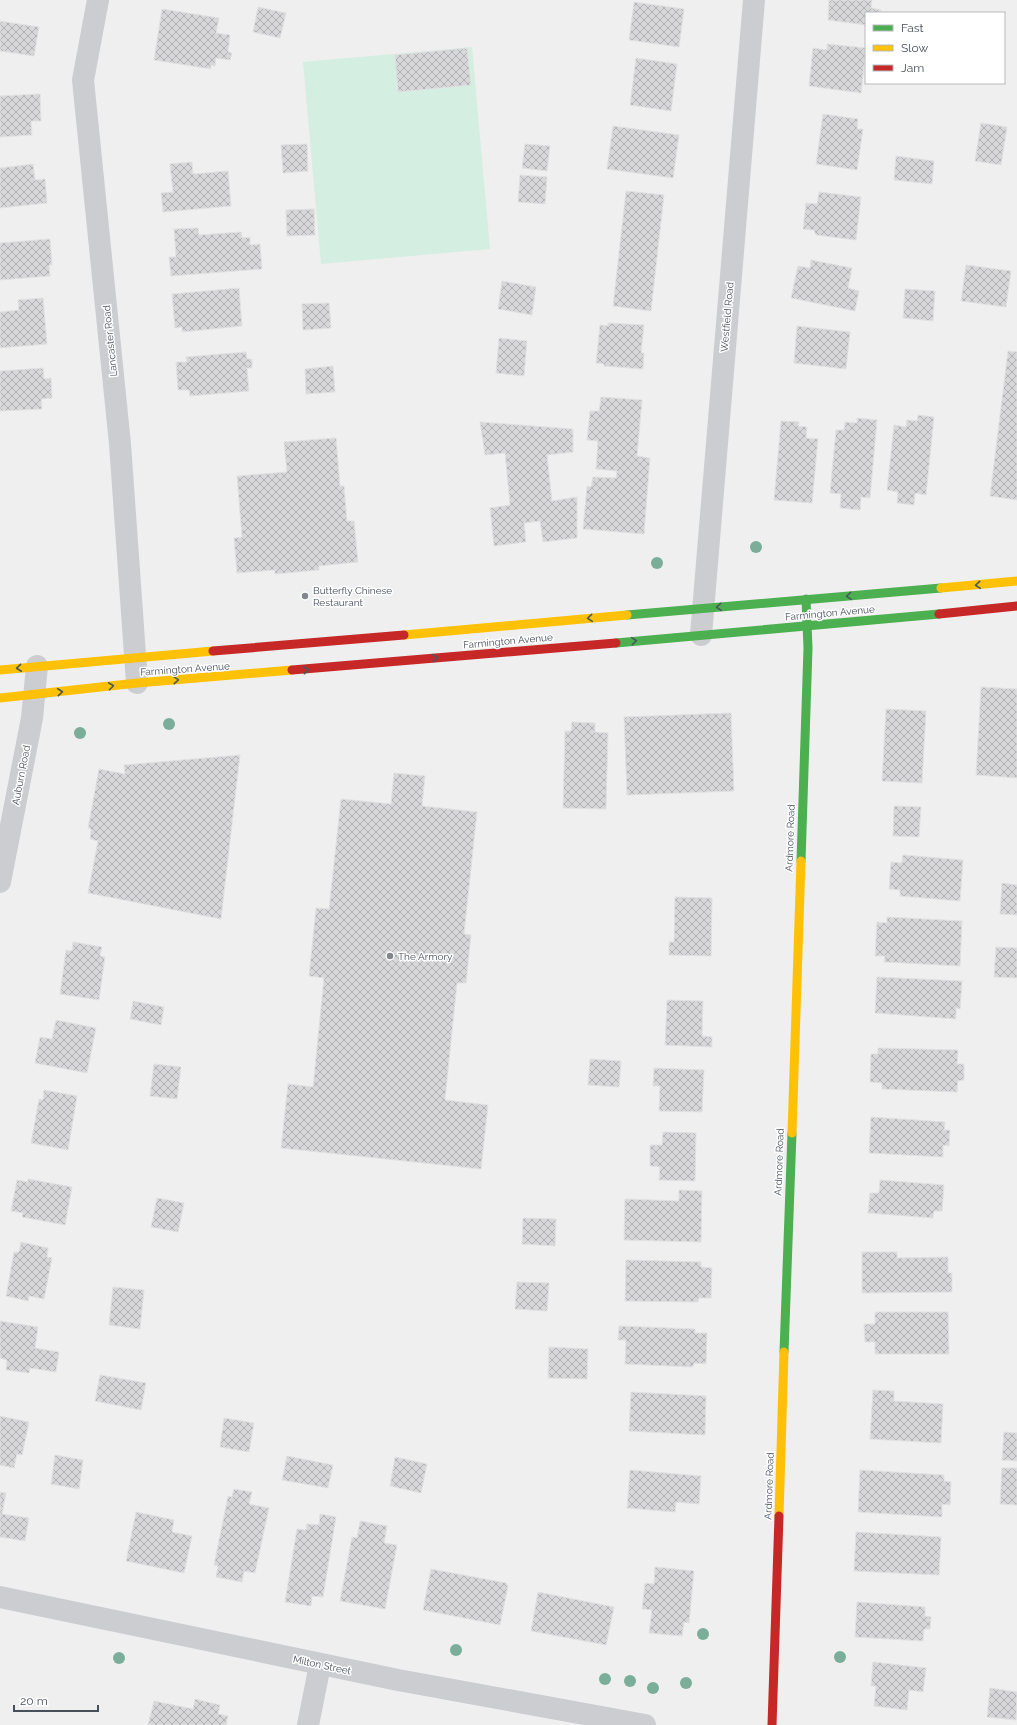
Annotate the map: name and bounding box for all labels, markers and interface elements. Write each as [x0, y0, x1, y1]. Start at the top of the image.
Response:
legend [865, 12, 1005, 84]
text: Fast [901, 21, 924, 35]
text: Slow [901, 41, 928, 55]
text: Jam [901, 61, 924, 75]
street label: Westfield Road [718, 282, 736, 352]
street label: Lancaster Road [101, 305, 119, 377]
one-way arrow [975, 580, 981, 589]
place label: Butterfly Chinese Restaurant [313, 585, 392, 608]
marker: Butterfly Chinese Restaurant [300, 591, 310, 601]
one-way arrow [846, 591, 852, 600]
one-way arrow [716, 602, 722, 611]
street label: Farmington Avenue [785, 604, 875, 622]
one-way arrow [587, 614, 593, 623]
street label: Farmington Avenue [463, 632, 553, 650]
one-way arrow [631, 637, 637, 646]
one-way arrow [432, 654, 438, 663]
street label: Farmington Avenue [140, 660, 230, 678]
one-way arrow [16, 664, 22, 673]
one-way arrow [302, 666, 309, 675]
one-way arrow [173, 676, 179, 685]
one-way arrow [108, 682, 114, 691]
one-way arrow [57, 688, 63, 697]
street label: Auburn Road [10, 744, 32, 806]
street label: Ardmore Road [783, 804, 797, 872]
marker: The Armory [385, 951, 395, 961]
place label: The Armory [398, 951, 453, 962]
street label: Ardmore Road [772, 1128, 786, 1196]
street label: Ardmore Road [762, 1452, 776, 1520]
street label: Milton Street [292, 1653, 353, 1677]
scale bar [14, 1687, 98, 1713]
text: 20 m [20, 1694, 48, 1708]

